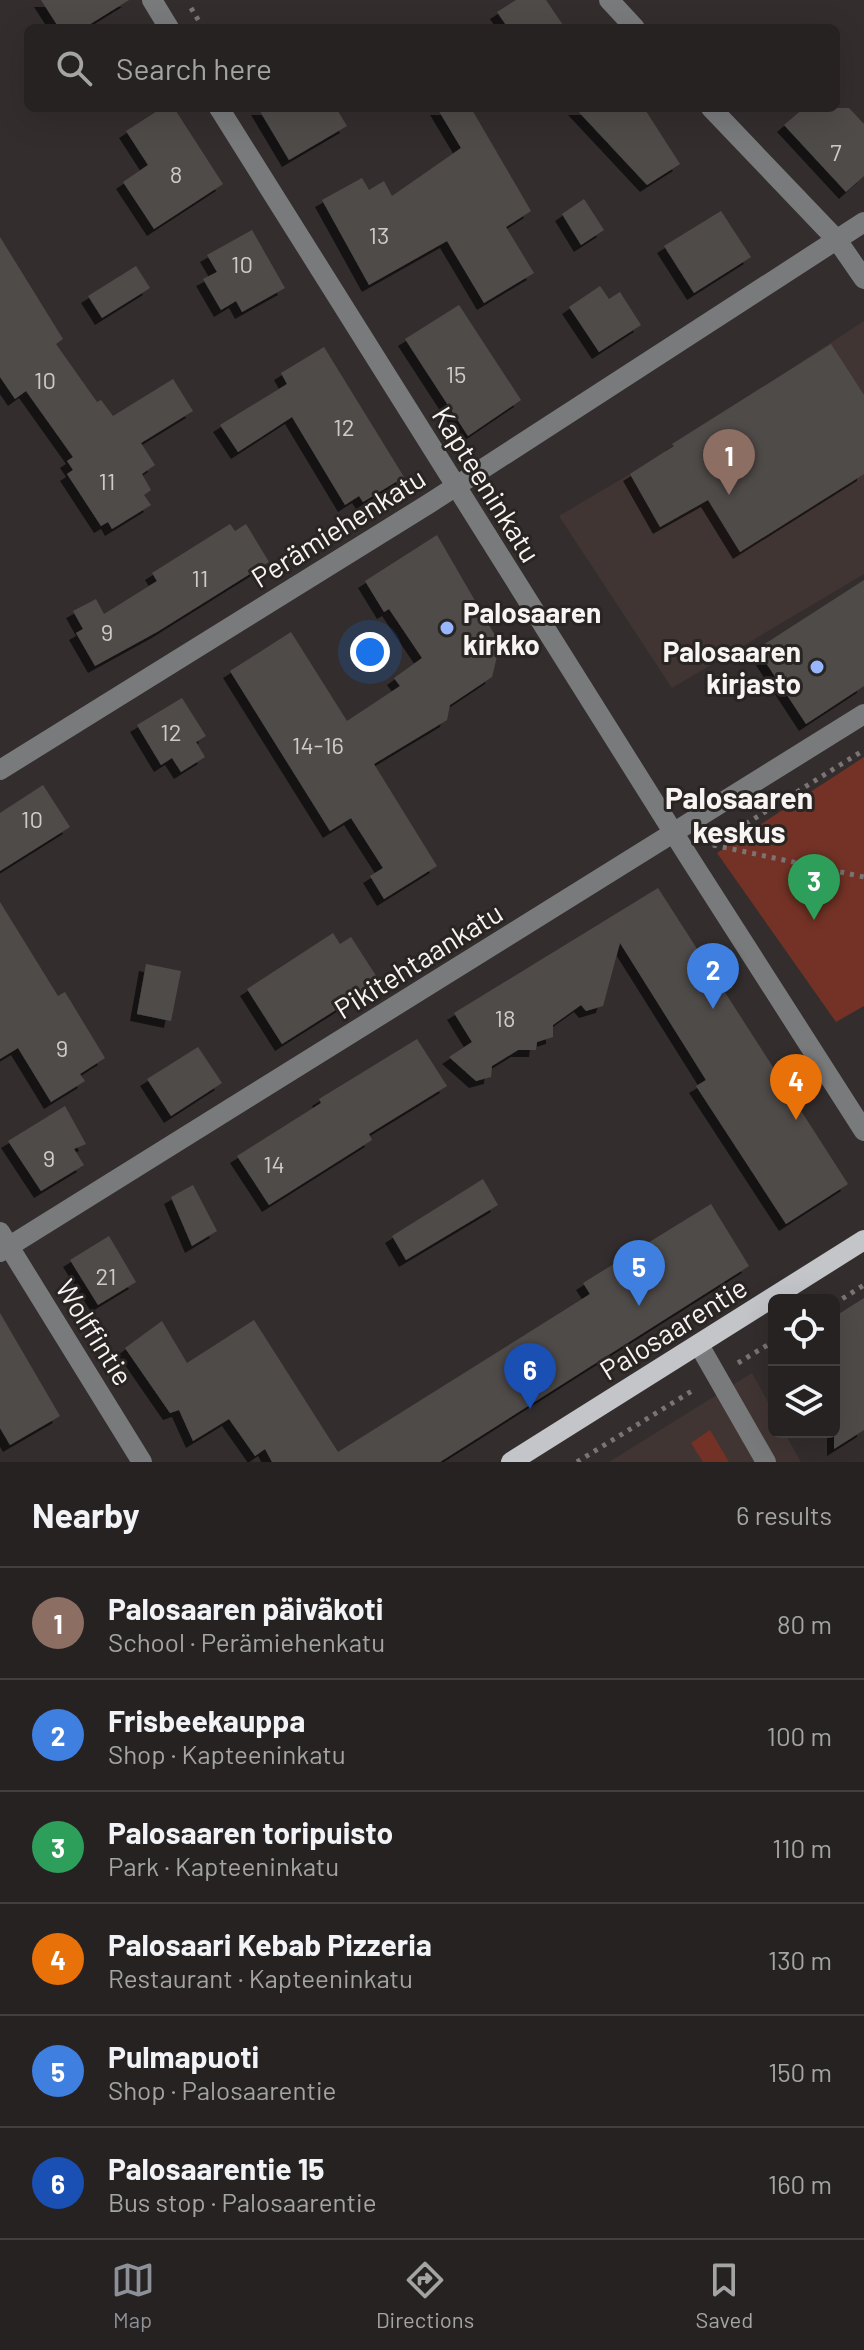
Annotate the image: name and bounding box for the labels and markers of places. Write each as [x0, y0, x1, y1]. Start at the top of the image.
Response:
pin: 1 [703, 429, 755, 495]
place label: Palosaaren kirkko [463, 595, 601, 661]
marker: Palosaaren kirkko [438, 619, 456, 637]
place label: Palosaaren kirjasto [663, 634, 801, 700]
marker: Palosaaren kirjasto [808, 658, 826, 676]
pin: 3 [788, 854, 840, 920]
pin: 2 [687, 943, 739, 1009]
pin: 4 [770, 1054, 822, 1120]
pin: 5 [613, 1240, 665, 1306]
pin: 6 [504, 1343, 556, 1409]

